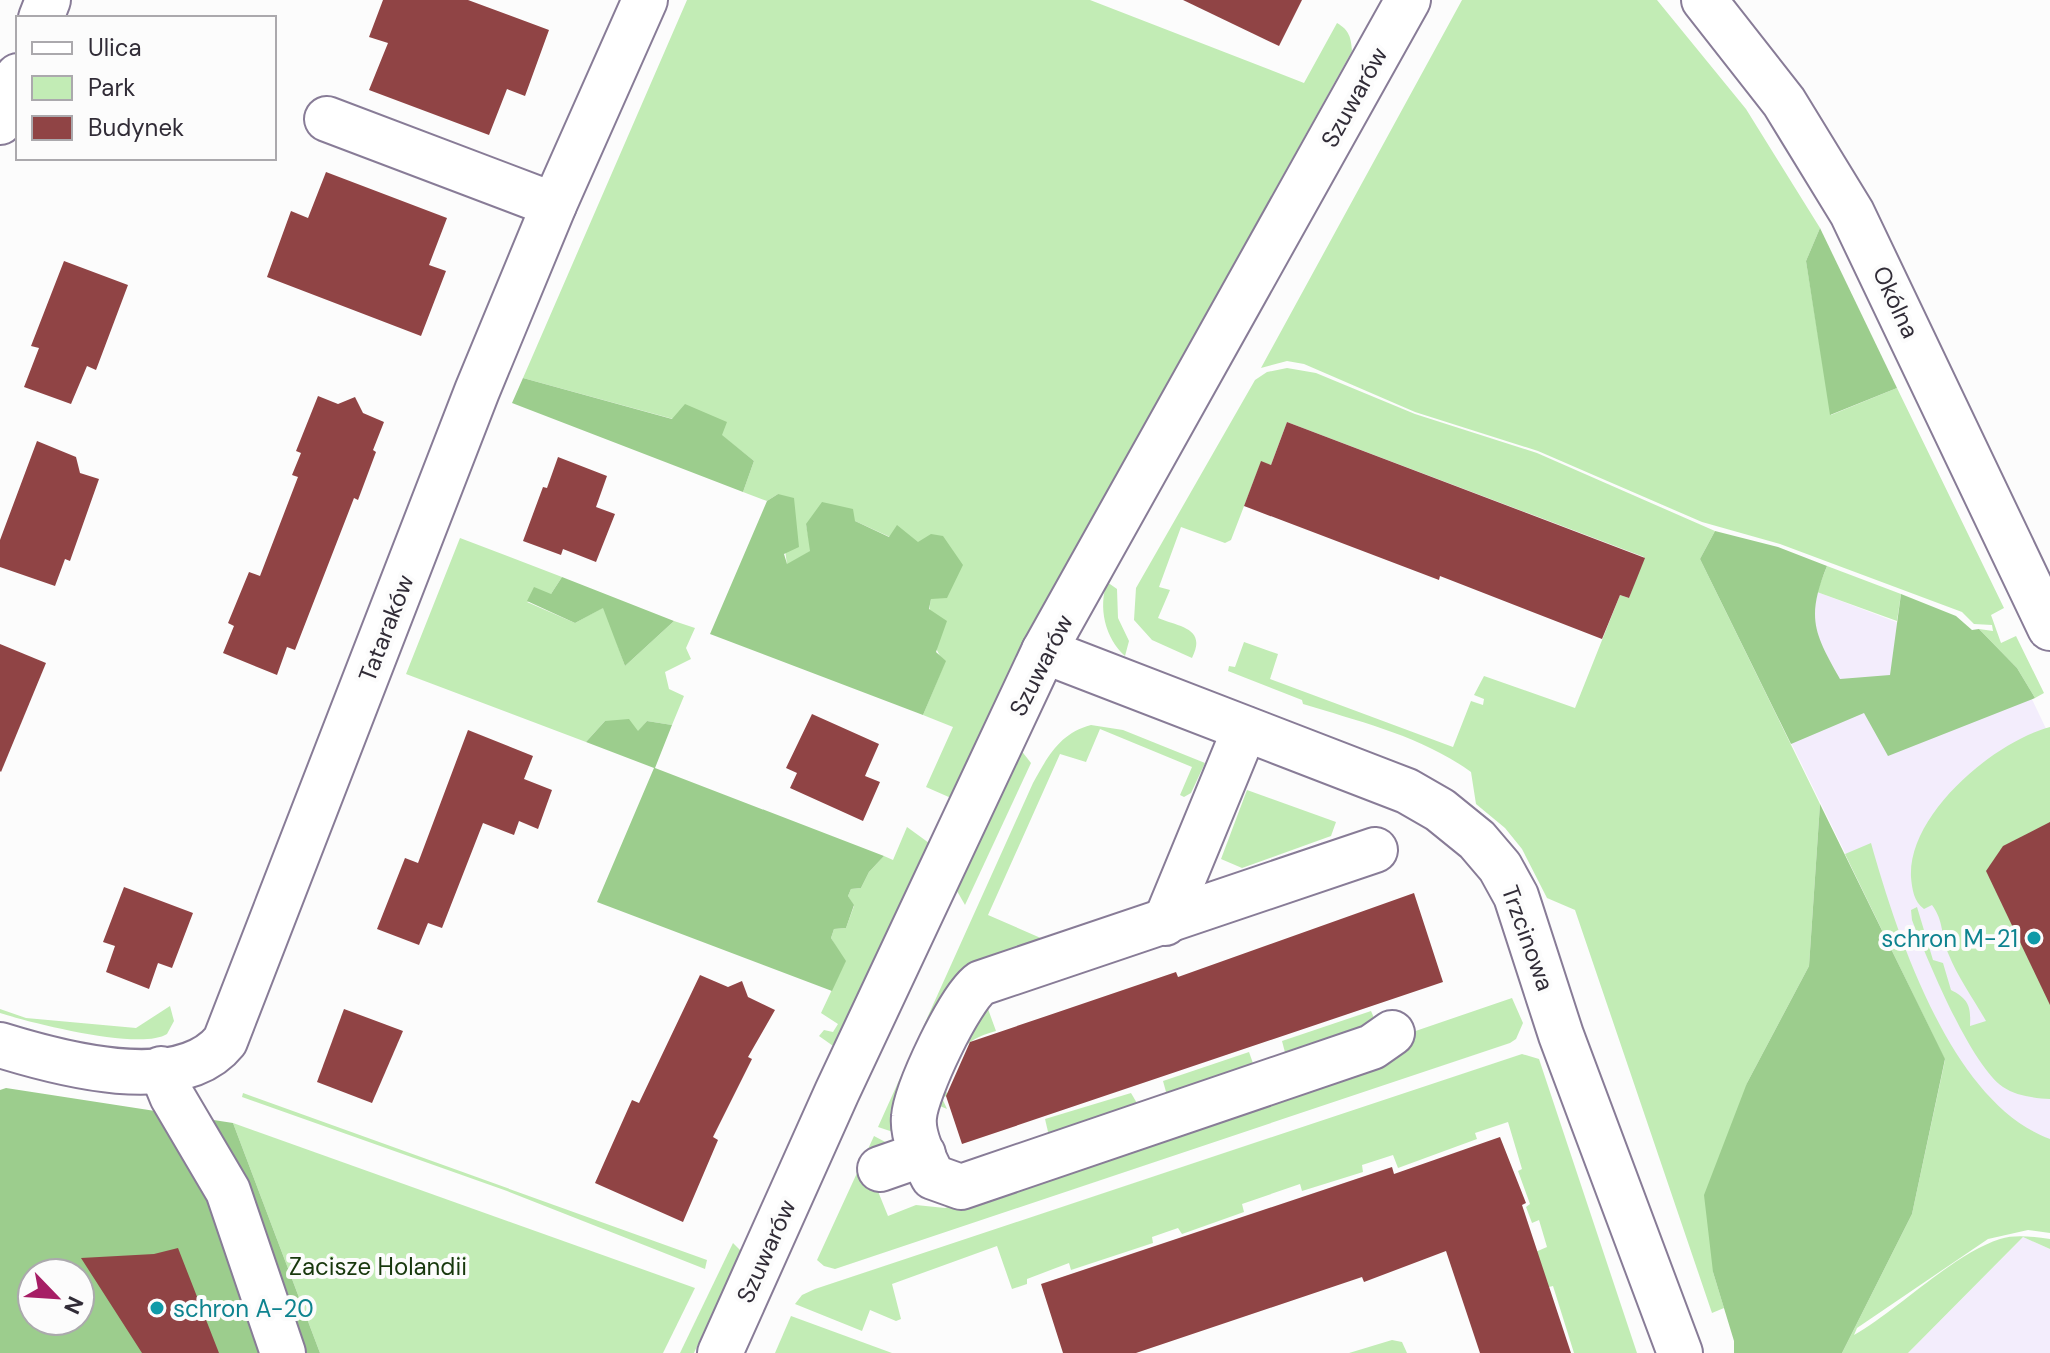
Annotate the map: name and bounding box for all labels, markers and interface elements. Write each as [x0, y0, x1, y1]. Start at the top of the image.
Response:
legend [16, 16, 276, 160]
text: Ulica [88, 32, 142, 63]
street label: Szuwarów [1314, 41, 1394, 153]
text: Park [88, 72, 135, 103]
text: Budynek [88, 112, 184, 143]
street label: Okólna [1866, 261, 1926, 343]
street label: Tataraków [351, 570, 421, 686]
street label: Szuwarów [1002, 609, 1080, 721]
street label: Trzcinowa [1495, 881, 1561, 995]
place label: schron M-21 [1881, 923, 2018, 954]
marker: schron M-21 [2025, 929, 2043, 947]
street label: Szuwarów [729, 1194, 803, 1308]
park label: Zacisze Holandii [289, 1251, 467, 1282]
north arrow [16, 1257, 96, 1337]
text: N [57, 1292, 90, 1319]
place label: schron A-20 [173, 1293, 314, 1324]
marker: schron A-20 [148, 1299, 166, 1317]

